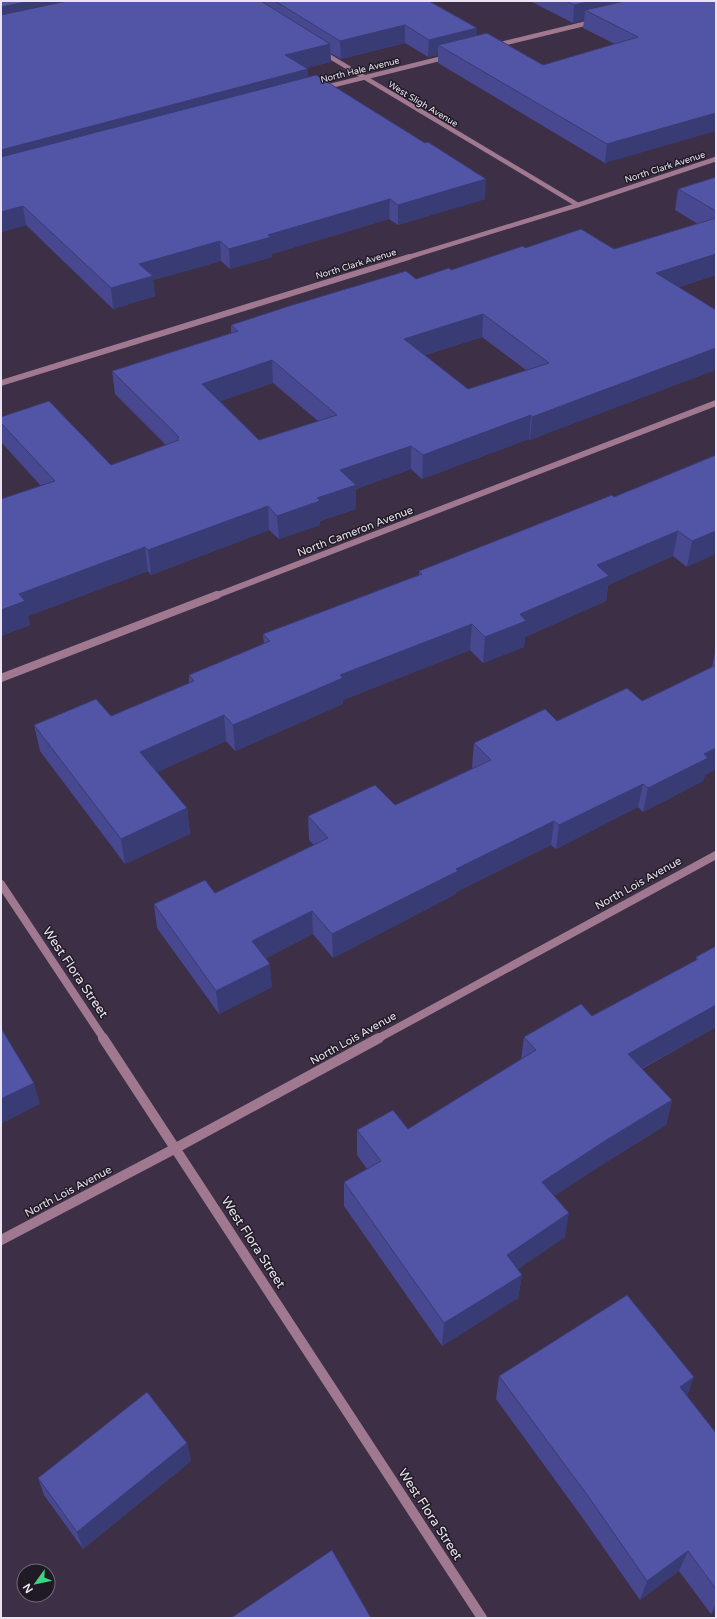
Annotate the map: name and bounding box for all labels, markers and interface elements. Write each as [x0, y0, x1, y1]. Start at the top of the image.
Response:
street label: North Hale Avenue [319, 55, 401, 86]
street label: West Sligh Avenue [386, 79, 460, 130]
street label: North Clark Avenue [624, 149, 707, 186]
street label: North Clark Avenue [314, 247, 398, 282]
street label: North Cameron Avenue [295, 503, 415, 560]
street label: North Lois Avenue [593, 854, 684, 913]
street label: West Flora Street [39, 924, 112, 1021]
street label: North Lois Avenue [308, 1009, 399, 1068]
street label: North Lois Avenue [23, 1163, 114, 1220]
street label: West Flora Street [218, 1194, 289, 1291]
street label: West Flora Street [395, 1466, 466, 1563]
north arrow [16, 1563, 56, 1603]
text: N [20, 1581, 36, 1595]

